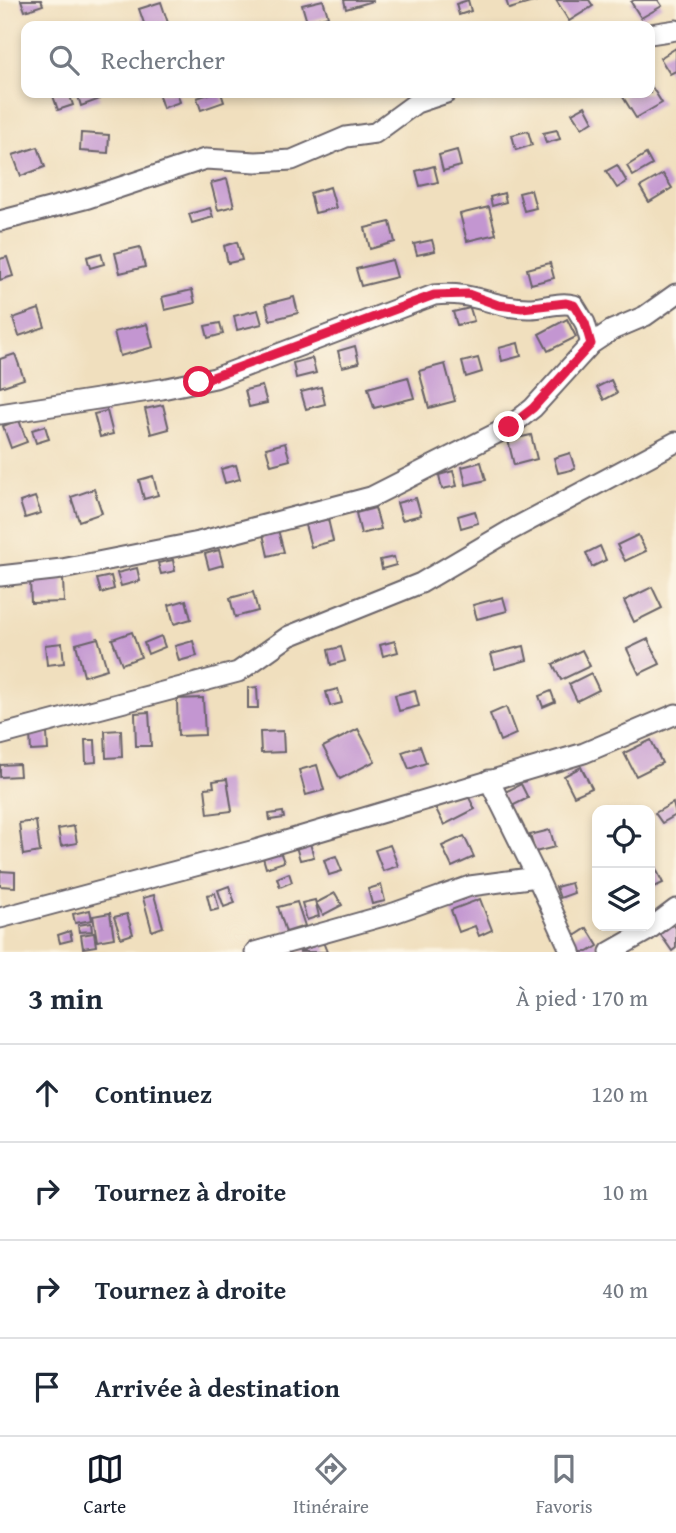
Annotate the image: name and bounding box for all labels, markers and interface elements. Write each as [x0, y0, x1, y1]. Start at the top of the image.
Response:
search box [21, 21, 655, 98]
text: Rechercher [101, 40, 225, 79]
icon: search [45, 41, 83, 79]
route start [183, 366, 214, 397]
route end [493, 411, 524, 442]
map controls [592, 805, 655, 931]
button: locate [592, 805, 655, 868]
button: layers [592, 868, 655, 931]
text: 3 min [28, 976, 103, 1020]
text: À pied · 170 m [516, 981, 648, 1014]
icon: ahead [28, 1074, 66, 1112]
text: Continuez [95, 1074, 212, 1113]
text: 120 m [591, 1077, 648, 1110]
icon: right [28, 1172, 66, 1210]
text: Tournez à droite [95, 1172, 286, 1211]
text: 10 m [602, 1175, 648, 1208]
icon: right [28, 1270, 66, 1308]
text: Tournez à droite [95, 1270, 286, 1309]
text: 40 m [602, 1273, 648, 1306]
icon: arrive [28, 1368, 66, 1406]
text: Arrivée à destination [95, 1368, 340, 1407]
tab: Carte [83, 1450, 126, 1520]
tab: Itinéraire [293, 1450, 369, 1520]
tab: Favoris [536, 1450, 593, 1520]

